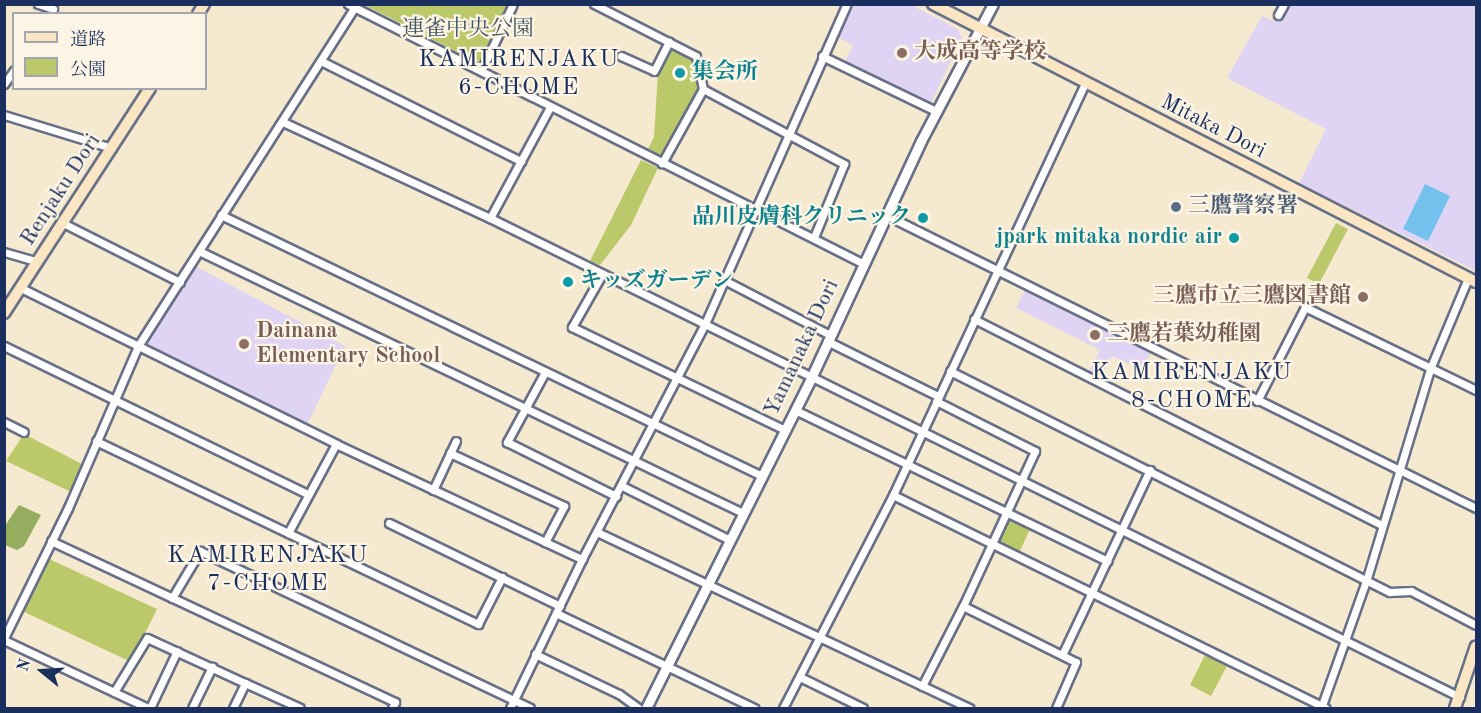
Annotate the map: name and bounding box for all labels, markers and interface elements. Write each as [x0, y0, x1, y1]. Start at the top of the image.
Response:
legend [12, 12, 207, 90]
park label: 連雀中央公園 [402, 17, 534, 43]
text: 道路 [70, 31, 106, 49]
place label: 大成高等学校 [914, 40, 1046, 66]
marker: 大成高等学校 [895, 46, 909, 60]
district label: KAMIRENJAKU 6-CHOME [418, 47, 620, 103]
place label: 集会所 [692, 60, 758, 86]
text: 公園 [70, 61, 106, 79]
marker: 集会所 [673, 66, 687, 80]
street label: Mitaka Dori [1156, 89, 1270, 165]
street label: Renjaku Dori [15, 129, 107, 251]
place label: 三鷹警察署 [1188, 194, 1298, 220]
marker: 三鷹警察署 [1169, 200, 1183, 214]
place label: 品川皮膚科クリニック [691, 205, 911, 231]
marker: 品川皮膚科クリニック [916, 211, 930, 225]
place label: jpark mitaka nordic air [996, 225, 1222, 251]
marker: jpark mitaka nordic air [1227, 231, 1241, 245]
place label: キッズガーデン [580, 269, 734, 295]
marker: キッズガーデン [561, 275, 575, 289]
street label: Yamanaka Dori [759, 275, 845, 421]
place label: 三鷹市立三鷹図書館 [1153, 284, 1351, 310]
marker: 三鷹市立三鷹図書館 [1356, 290, 1370, 304]
place label: Dainana Elementary School [256, 318, 440, 370]
place label: 三鷹若葉幼稚園 [1107, 322, 1261, 348]
marker: 三鷹若葉幼稚園 [1088, 328, 1102, 342]
marker: Dainana Elementary School [237, 337, 251, 351]
district label: KAMIRENJAKU 8-CHOME [1091, 360, 1293, 416]
district label: KAMIRENJAKU 7-CHOME [167, 543, 369, 599]
north arrow [12, 641, 72, 701]
text: N [15, 657, 34, 674]

